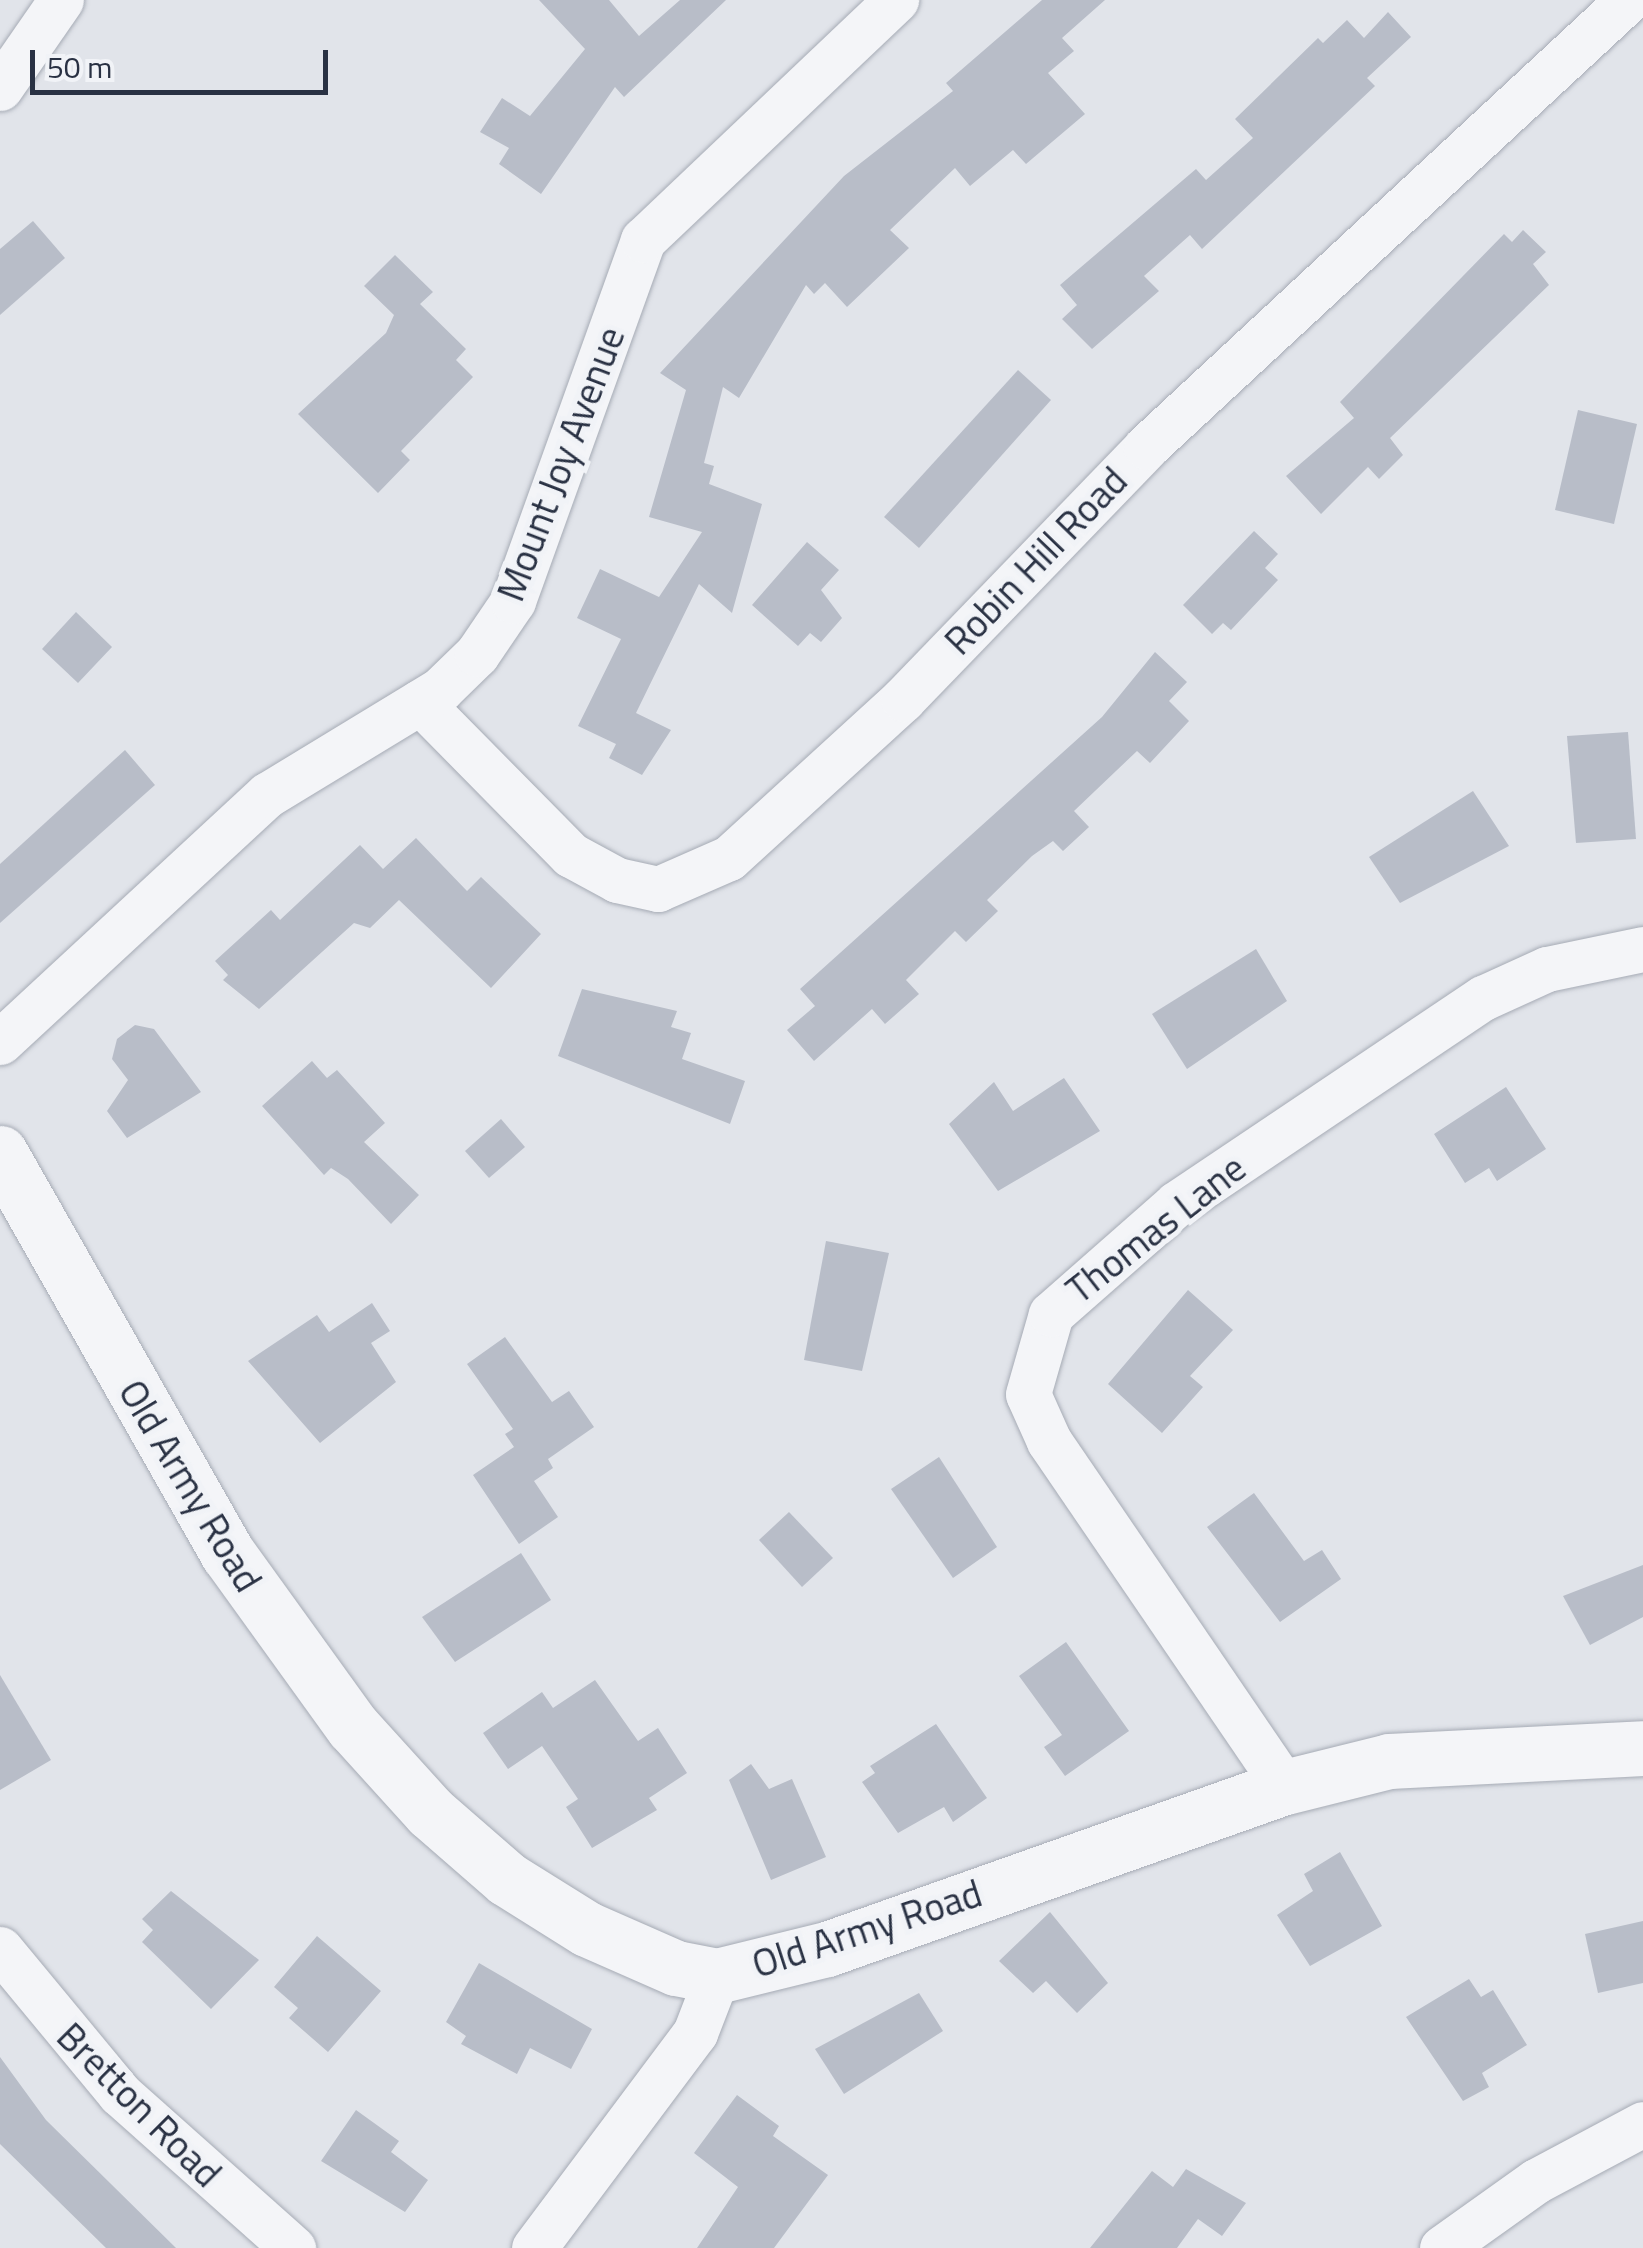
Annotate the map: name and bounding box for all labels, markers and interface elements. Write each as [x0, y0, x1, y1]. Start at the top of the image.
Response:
scale bar [35, 30, 332, 92]
text: 50 m [47, 44, 112, 90]
street label: Mount Joy Avenue [488, 320, 634, 608]
street label: Robin Hill Road [935, 458, 1137, 664]
street label: Thomas Lane [1058, 1145, 1254, 1313]
street label: Old Army Road [109, 1372, 271, 1600]
street label: Old Army Road [746, 1870, 988, 1988]
street label: Bretton Road [48, 2014, 230, 2196]

